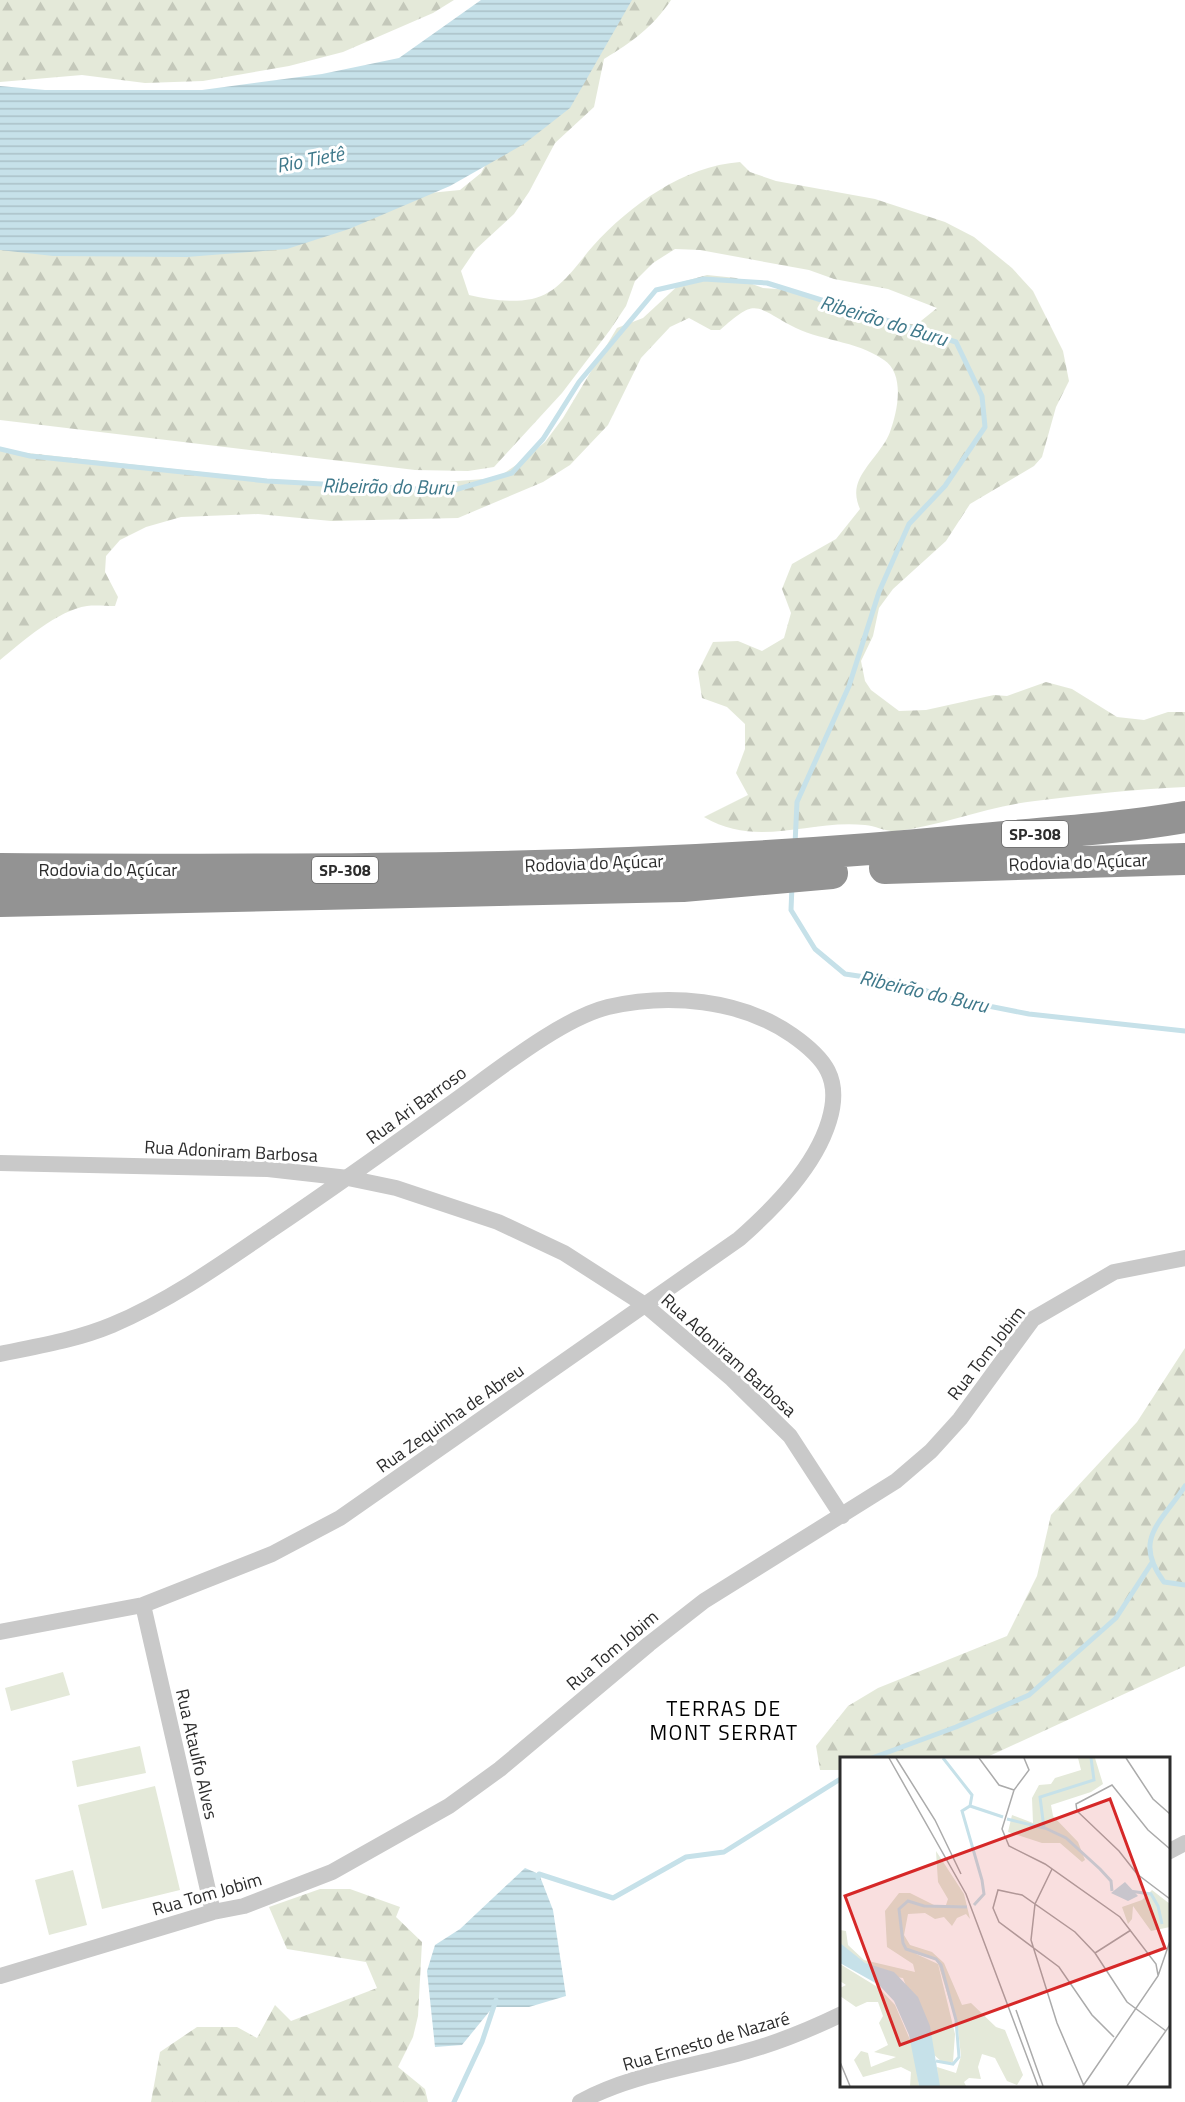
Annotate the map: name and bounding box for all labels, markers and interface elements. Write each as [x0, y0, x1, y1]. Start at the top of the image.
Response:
water label: Rio Tietê [274, 137, 348, 181]
water label: Ribeirão do Buru [817, 286, 952, 354]
water label: Ribeirão do Buru [322, 469, 455, 503]
road number: SP-308 [1002, 821, 1068, 847]
street label: Rodovia do Açúcar [1008, 846, 1148, 878]
street label: Rodovia do Açúcar [524, 847, 664, 879]
street label: Rodovia do Açúcar [39, 856, 177, 883]
road number: SP-308 [312, 857, 378, 883]
water label: Ribeirão do Buru [857, 961, 992, 1021]
street label: Rua Ari Barroso [360, 1059, 472, 1151]
street label: Rua Adoniram Barbosa [144, 1133, 318, 1169]
street label: Rua Adoniram Barbosa [655, 1287, 803, 1423]
street label: Rua Tom Jobim [941, 1300, 1031, 1406]
street label: Rua Zequinha de Abreu [371, 1357, 529, 1479]
street label: Rua Tom Jobim [560, 1603, 664, 1697]
street label: Rua Ataulfo Alves [169, 1686, 225, 1822]
district label: TERRAS DE MONT SERRAT [649, 1692, 799, 1748]
inset map [840, 1757, 1170, 2087]
street label: Rua Tom Jobim [149, 1865, 265, 1923]
street label: Rua Ernesto de Nazaré [619, 2004, 793, 2078]

